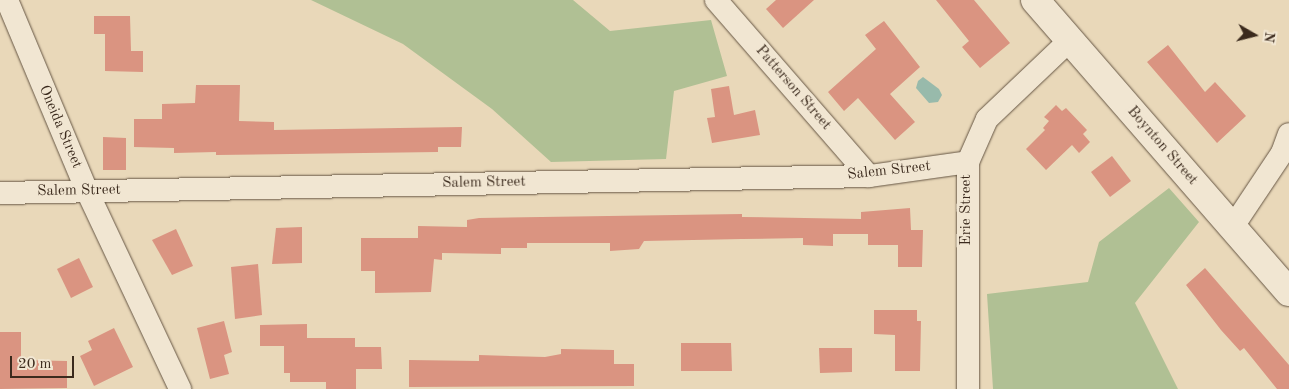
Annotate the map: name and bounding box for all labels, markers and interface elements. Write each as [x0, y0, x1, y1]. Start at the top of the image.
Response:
north arrow [1229, 10, 1279, 60]
text: N [1261, 31, 1277, 43]
street label: Patterson Street [751, 42, 835, 134]
street label: Oneida Street [34, 83, 86, 171]
street label: Boynton Street [1123, 103, 1201, 189]
street label: Salem Street [847, 158, 931, 184]
street label: Salem Street [442, 173, 526, 193]
street label: Erie Street [958, 174, 976, 246]
street label: Salem Street [37, 181, 121, 201]
scale bar [12, 346, 76, 378]
text: 20 m [18, 357, 52, 372]

